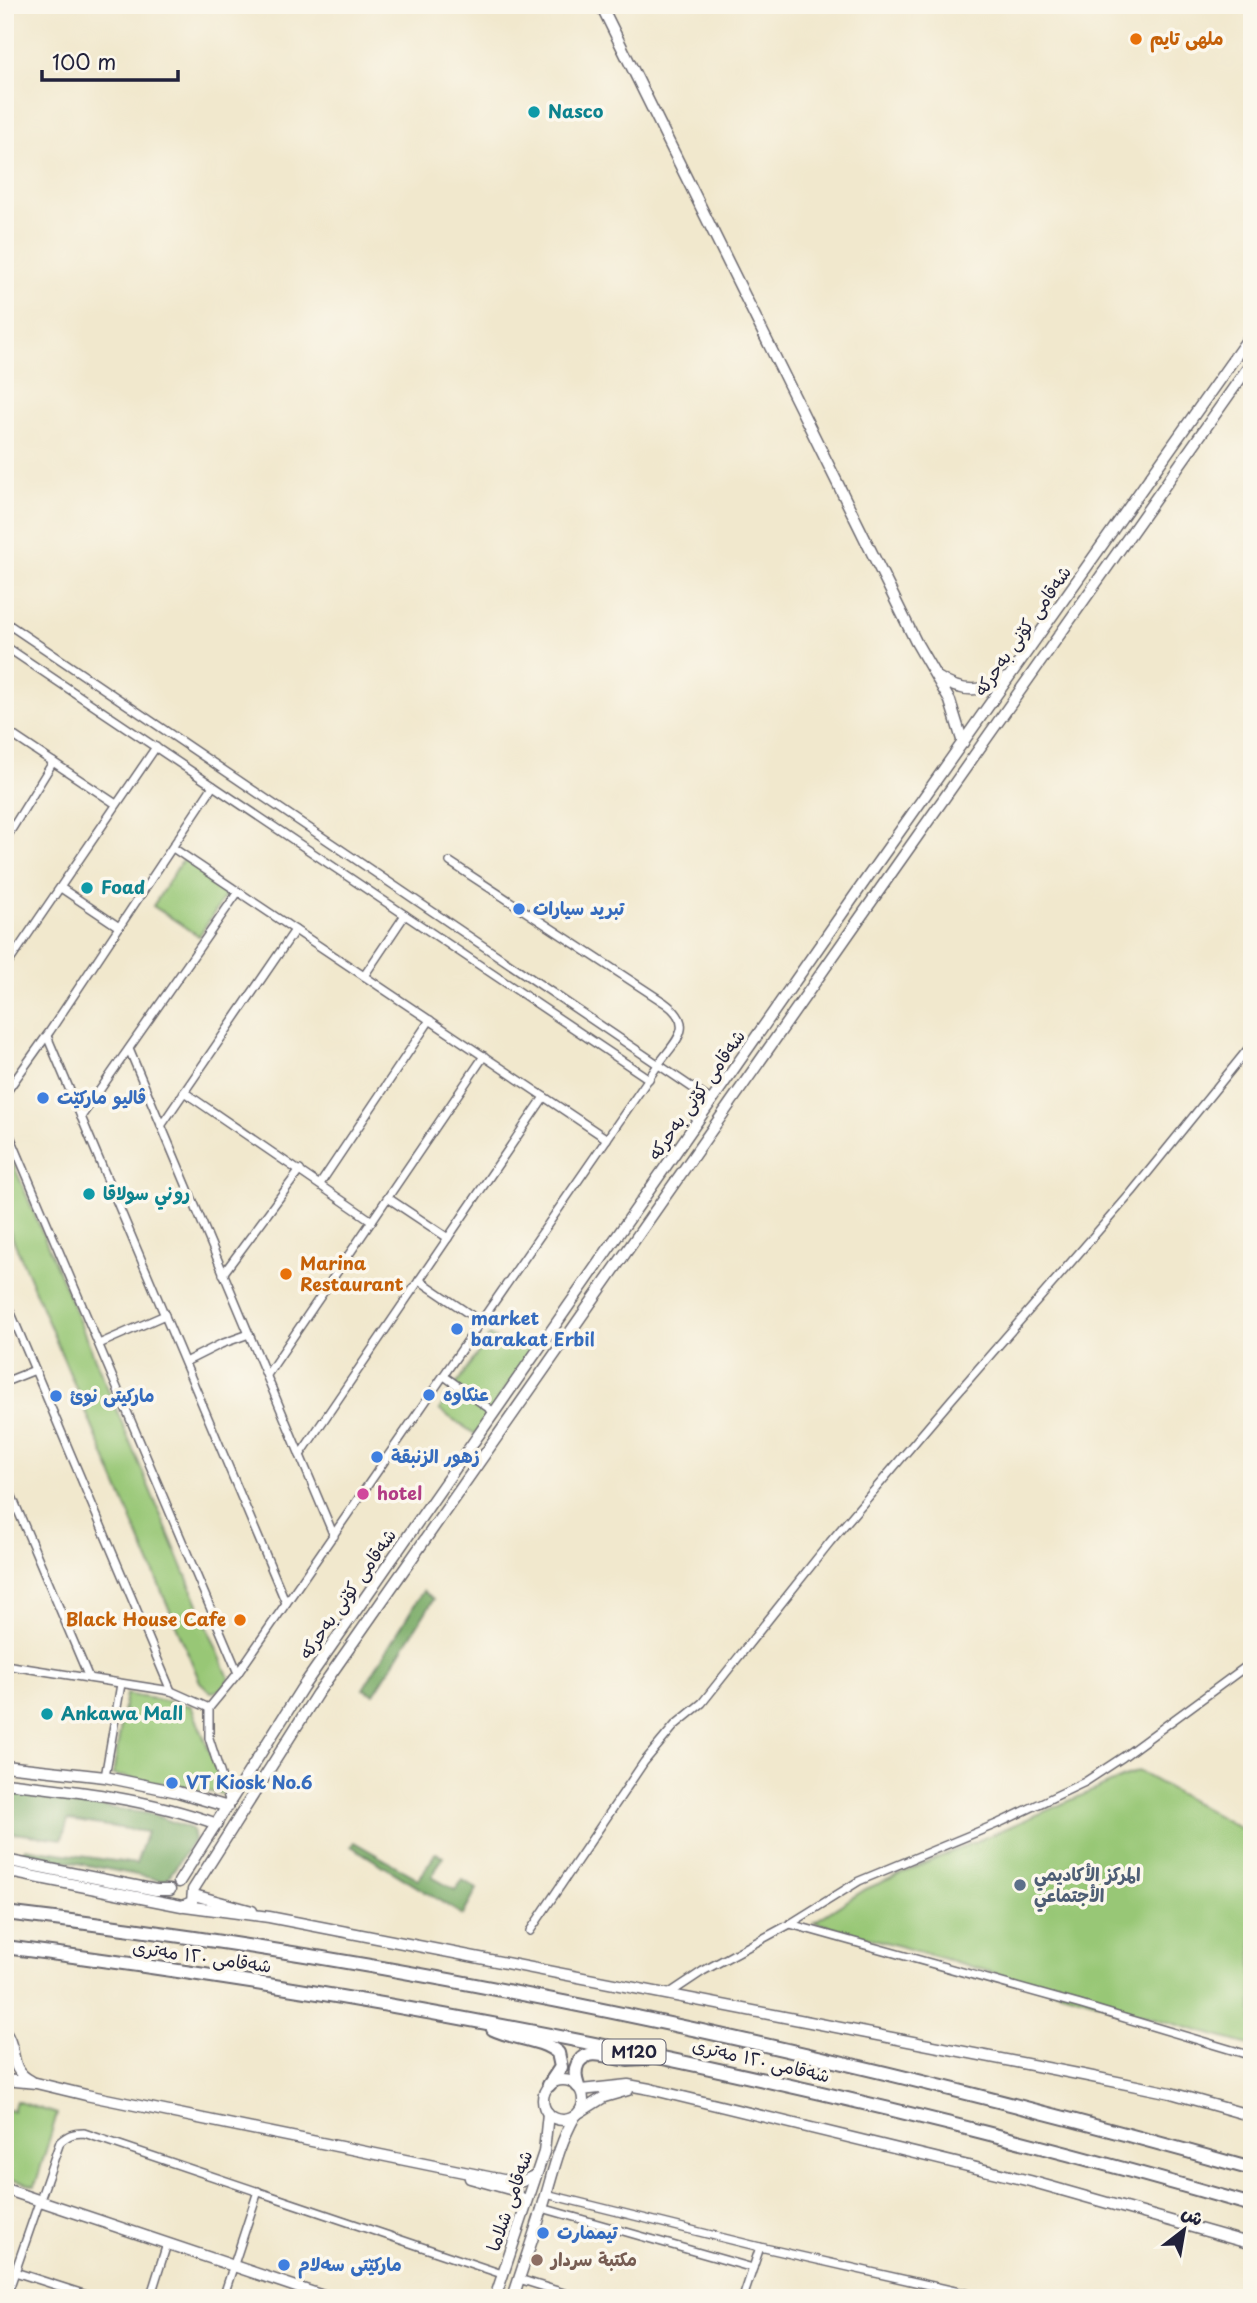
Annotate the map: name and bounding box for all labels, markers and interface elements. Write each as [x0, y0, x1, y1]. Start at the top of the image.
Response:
place label: ملهى تايم [1150, 24, 1223, 53]
marker: ملهى تايم [1128, 31, 1144, 47]
scale bar [42, 38, 178, 82]
text: 100 m [52, 45, 116, 77]
place label: Nasco [548, 97, 604, 124]
marker: Nasco [526, 104, 542, 120]
street label: شەقامی کۆنی بەحرکە [967, 559, 1077, 701]
place label: Foad [101, 873, 145, 900]
marker: Foad [79, 880, 95, 896]
place label: تبريد سيارات [533, 894, 625, 921]
marker: تبريد سيارات [511, 901, 527, 917]
street label: شەقامی کۆنی بەحرکە [641, 1023, 751, 1165]
place label: ڤالیو مارکێت [57, 1083, 146, 1110]
marker: ڤالیو مارکێت [35, 1090, 51, 1106]
place label: روني سولاقا [103, 1179, 190, 1210]
marker: روني سولاقا [81, 1186, 97, 1202]
place label: Marina Restaurant [300, 1249, 404, 1297]
marker: Marina Restaurant [278, 1266, 294, 1282]
place label: market barakat Erbil [471, 1304, 595, 1352]
marker: market barakat Erbil [449, 1321, 465, 1337]
place label: عنكاوه [443, 1380, 490, 1407]
place label: مارکیتی نوئ [70, 1381, 155, 1408]
marker: عنكاوه [421, 1387, 437, 1403]
marker: مارکیتی نوئ [48, 1388, 64, 1404]
place label: زهور الزنبقة [391, 1442, 480, 1469]
marker: زهور الزنبقة [369, 1449, 385, 1465]
place label: hotel [377, 1479, 422, 1506]
marker: hotel [355, 1486, 371, 1502]
street label: شەقامی کۆنی بەحرکە [292, 1522, 402, 1664]
place label: Black House Cafe [65, 1605, 226, 1632]
marker: Black House Cafe [232, 1612, 248, 1628]
place label: Ankawa Mall [61, 1699, 183, 1726]
marker: Ankawa Mall [39, 1706, 55, 1722]
place label: VT Kiosk No.6 [186, 1768, 313, 1795]
marker: VT Kiosk No.6 [164, 1775, 180, 1791]
place label: المركز الأكاديمي الأجتماعي [1034, 1860, 1141, 1912]
marker: المركز الأكاديمي الأجتماعي [1012, 1877, 1028, 1893]
street label: شەقامی ١٢٠ مەتری [131, 1932, 274, 1979]
street label: شەقامی ١٢٠ مەتری [690, 2031, 833, 2088]
road number: M120 [602, 2040, 666, 2064]
street label: شەقامی شلاما [479, 2146, 538, 2255]
north arrow [1148, 2194, 1218, 2264]
text: ش [1177, 2197, 1210, 2232]
place label: تیممارت [557, 2218, 618, 2245]
marker: تیممارت [535, 2225, 551, 2241]
place label: مكتبة سردار [549, 2245, 637, 2272]
place label: مارکێتی سەلام [298, 2250, 402, 2279]
marker: مكتبة سردار [529, 2252, 545, 2268]
marker: مارکێتی سەلام [276, 2257, 292, 2273]

